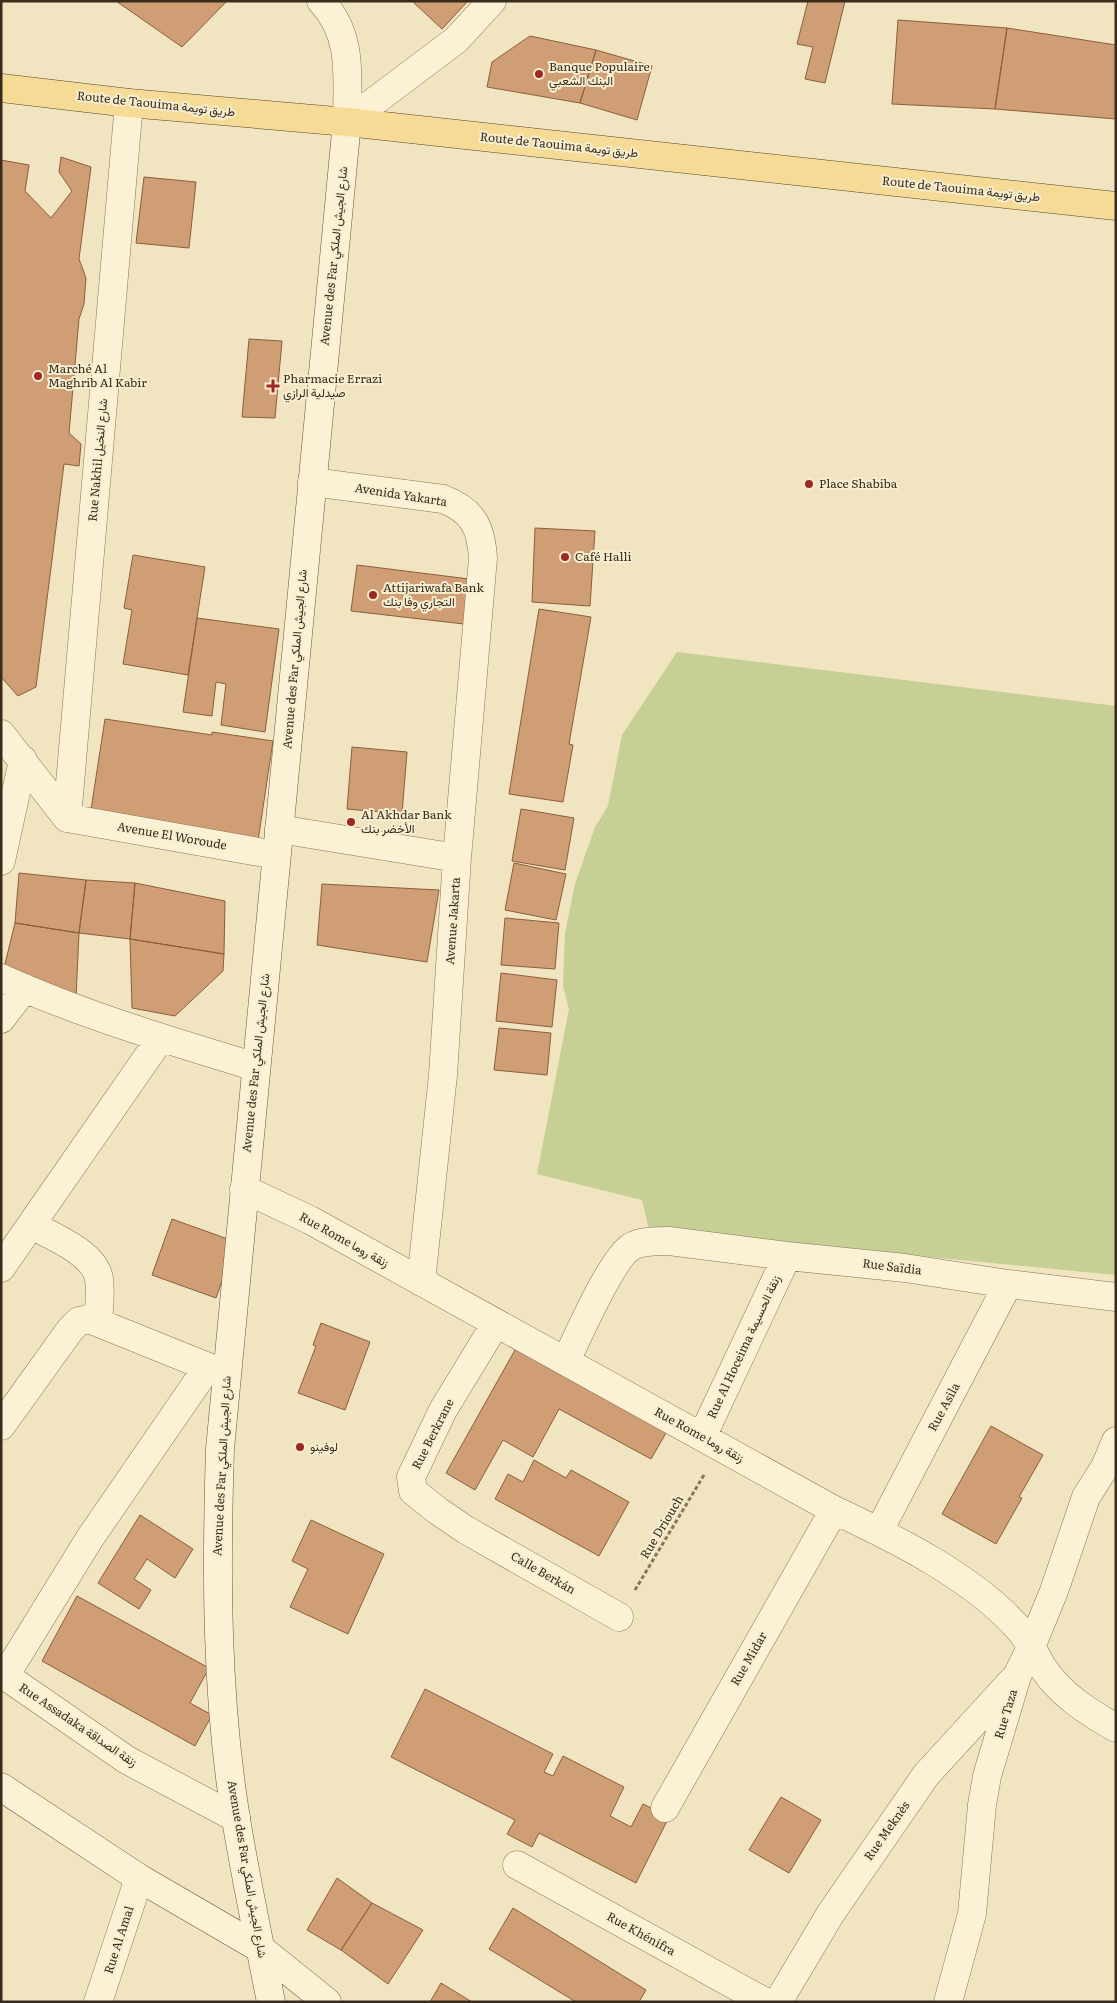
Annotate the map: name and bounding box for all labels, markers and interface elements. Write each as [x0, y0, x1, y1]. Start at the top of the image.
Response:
place label: Banque Populaire البنك الشعبي [549, 57, 650, 91]
marker: Banque Populaire البنك الشعبي [533, 68, 545, 80]
street label: Route de Taouima طريق تويمة [76, 86, 236, 120]
street label: Route de Taouima طريق تويمة [479, 127, 639, 161]
street label: Avenue des Far شارع الجيش الملكي [315, 165, 353, 347]
street label: Route de Taouima طريق تويمة [881, 171, 1041, 205]
place label: Marché Al Maghrib Al Kabir [48, 359, 147, 391]
place label: Pharmacie Errazi صيدلية الرازي [283, 369, 382, 403]
marker: Marché Al Maghrib Al Kabir [32, 370, 44, 382]
marker: Pharmacie Errazi صيدلية الرازي [267, 380, 279, 392]
street label: Rue Nakhil شارع النخيل [83, 397, 112, 522]
place label: Place Shabiba [819, 474, 898, 492]
street label: Avenida Yakarta [354, 478, 449, 510]
marker: Place Shabiba [803, 478, 815, 490]
place label: Café Halli [575, 547, 631, 565]
marker: Café Halli [559, 551, 571, 563]
street label: Avenue des Far شارع الجيش الملكي [277, 568, 313, 750]
place label: Attijariwafa Bank التجاري وفا بنك [383, 578, 485, 612]
marker: Attijariwafa Bank التجاري وفا بنك [367, 589, 379, 601]
place label: Al Akhdar Bank الأخضر بنك [361, 805, 452, 837]
marker: Al Akhdar Bank الأخضر بنك [345, 816, 357, 828]
street label: Avenue El Woroude [116, 817, 228, 854]
street label: Avenue Jakarta [440, 876, 464, 965]
street label: Avenue des Far شارع الجيش الملكي [237, 972, 275, 1154]
street label: Rue Rome زنقة روما [296, 1207, 393, 1271]
street label: Rue Saïdia [861, 1253, 923, 1279]
street label: Rue Al Hoceima زنقة الحسيمة [702, 1272, 784, 1421]
street label: Avenue des Far شارع الجيش الملكي [207, 1375, 237, 1557]
street label: Rue Asila [923, 1378, 964, 1434]
street label: Rue Berkrane [407, 1395, 458, 1472]
street label: Rue Rome زنقة روما [651, 1402, 748, 1466]
place label: لوفينو [310, 1437, 338, 1455]
marker: لوفينو [294, 1441, 306, 1453]
street label: Rue Driouch [635, 1491, 687, 1562]
street label: Calle Berkán [508, 1546, 579, 1598]
street label: Rue Midar [725, 1628, 771, 1689]
street label: Rue Assadaka زنقة الصداقة [16, 1678, 141, 1771]
street label: Rue Taza [989, 1686, 1021, 1741]
street label: Avenue des Far شارع الجيش الملكي [221, 1778, 273, 1960]
street label: Rue Meknès [859, 1797, 914, 1864]
street label: Rue Al Amal [99, 1903, 137, 1976]
street label: Rue Khénifra [604, 1907, 680, 1960]

